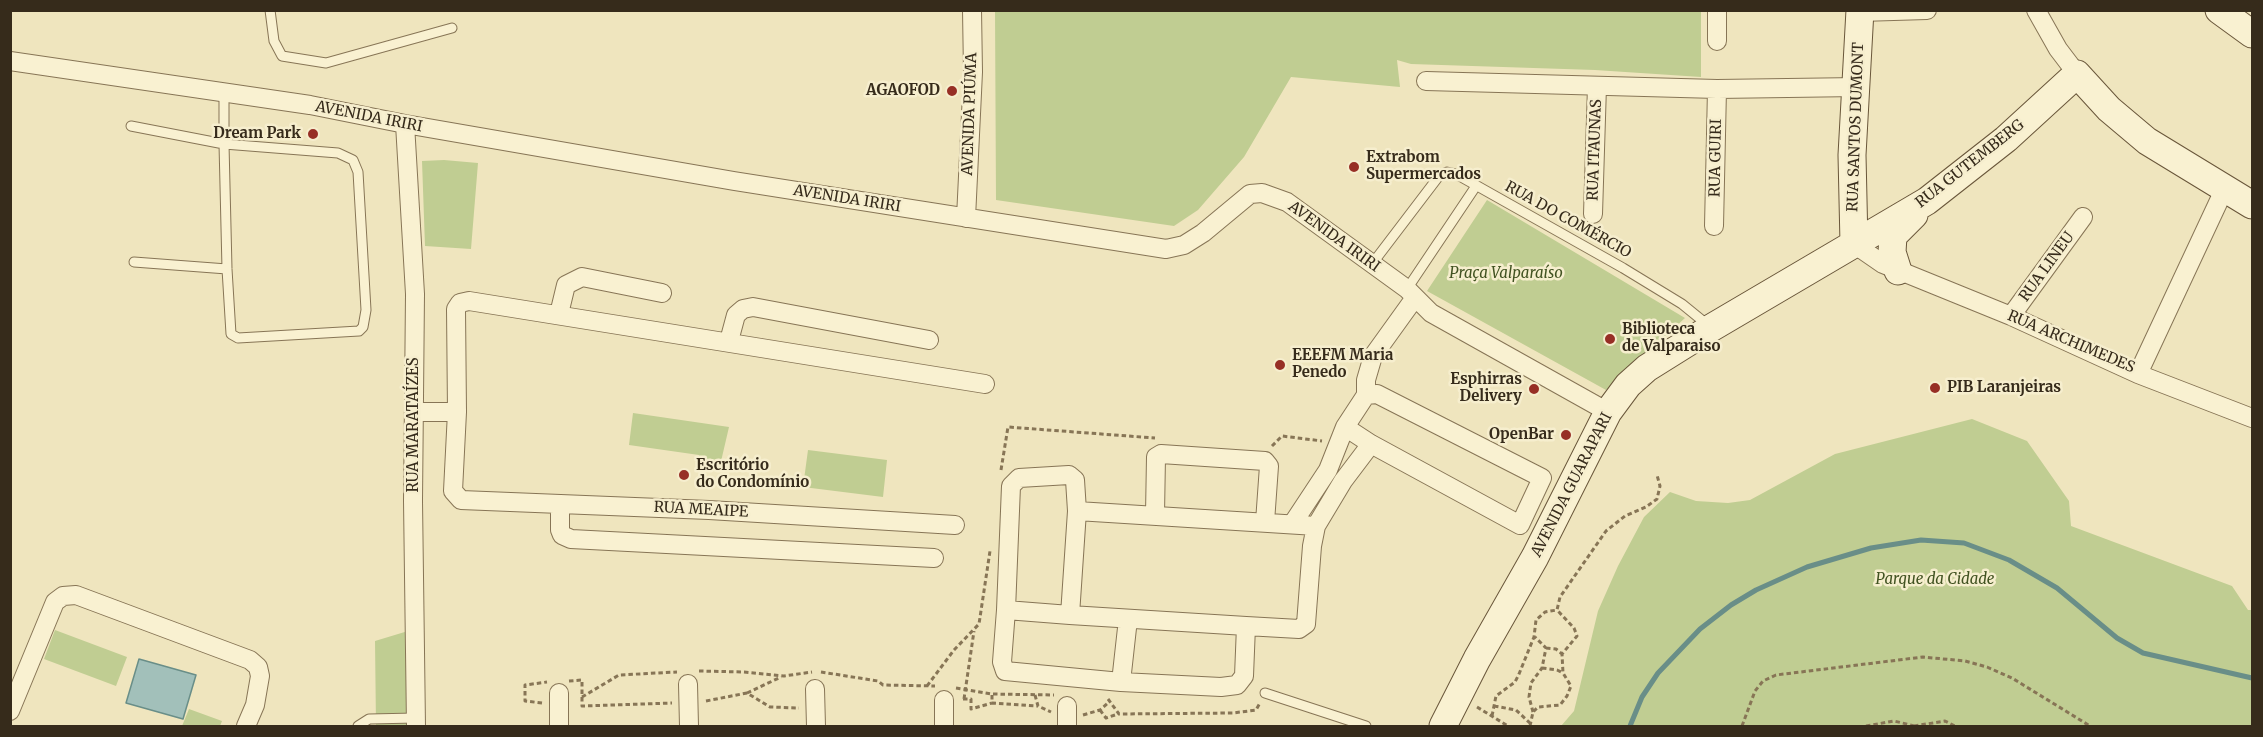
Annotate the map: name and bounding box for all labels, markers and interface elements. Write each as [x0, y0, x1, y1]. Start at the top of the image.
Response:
street label: RUA SANTOS DUMONT [1844, 42, 1868, 212]
street label: AVENIDA PIÚMA [959, 52, 981, 176]
place label: AGAOFOD [866, 82, 940, 100]
marker: AGAOFOD [945, 84, 959, 98]
street label: AVENIDA IRIRI [314, 98, 424, 136]
street label: RUA ITAUNAS [1584, 99, 1606, 201]
street label: RUA GUTEMBERG [1912, 116, 2028, 212]
street label: RUA GUIRI [1706, 119, 1726, 197]
place label: Dream Park [213, 125, 301, 143]
marker: Dream Park [306, 127, 320, 141]
place label: Extrabom Supermercados [1366, 149, 1481, 184]
marker: Extrabom Supermercados [1347, 160, 1361, 174]
street label: RUA DO COMÉRCIO [1502, 178, 1634, 262]
street label: AVENIDA IRIRI [792, 182, 902, 216]
street label: AVENIDA IRIRI [1285, 198, 1383, 276]
street label: RUA LINEU [2016, 229, 2078, 305]
park label: Praça Valparaíso [1449, 265, 1563, 283]
street label: RUA ARCHIMEDES [2005, 307, 2137, 377]
place label: Biblioteca de Valparaiso [1622, 321, 1720, 356]
marker: Biblioteca de Valparaiso [1603, 332, 1617, 346]
place label: EEEFM Maria Penedo [1292, 347, 1393, 382]
street label: RUA MARATAÍZES [405, 357, 423, 493]
marker: EEEFM Maria Penedo [1273, 358, 1287, 372]
place label: Esphirras Delivery [1450, 371, 1522, 406]
place label: PIB Laranjeiras [1947, 379, 2061, 397]
marker: PIB Laranjeiras [1928, 381, 1942, 395]
marker: Esphirras Delivery [1527, 382, 1541, 396]
street label: AVENIDA GUARAPARI [1528, 410, 1616, 560]
place label: OpenBar [1489, 426, 1554, 444]
marker: OpenBar [1559, 428, 1573, 442]
place label: Escritório do Condomínio [696, 457, 809, 492]
marker: Escritório do Condomínio [677, 468, 691, 482]
street label: RUA MEAIPE [653, 499, 749, 521]
park label: Parque da Cidade [1876, 571, 1994, 589]

